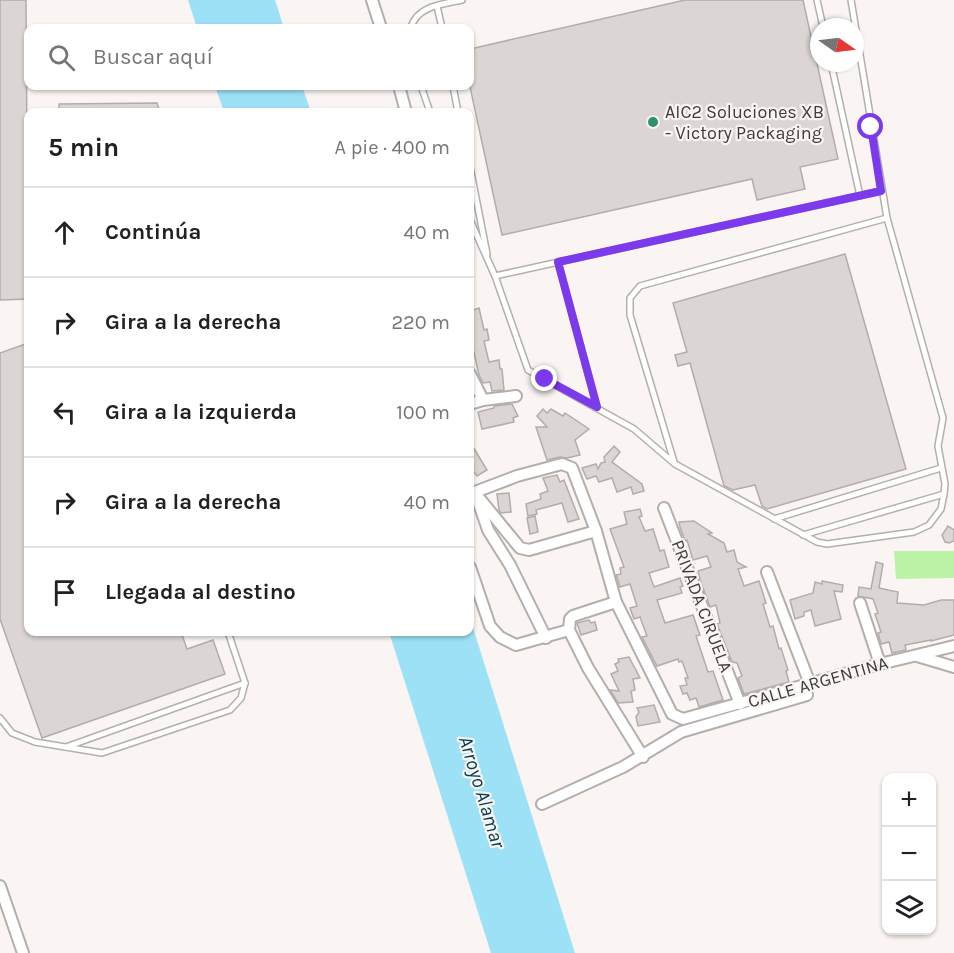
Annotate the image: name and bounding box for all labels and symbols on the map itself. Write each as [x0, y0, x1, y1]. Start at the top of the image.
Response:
north arrow [810, 18, 864, 72]
place label: AIC2 Soluciones XB - Victory Packaging [665, 101, 824, 144]
route start [857, 113, 883, 139]
marker: AIC2 Soluciones XB - Victory Packaging [646, 115, 660, 129]
route end [531, 365, 557, 391]
street label: PRIVADA CIRUELA [667, 537, 737, 675]
street label: CALLE ARGENTINA [745, 651, 891, 713]
water label: Arroyo Alamar [454, 733, 510, 852]

